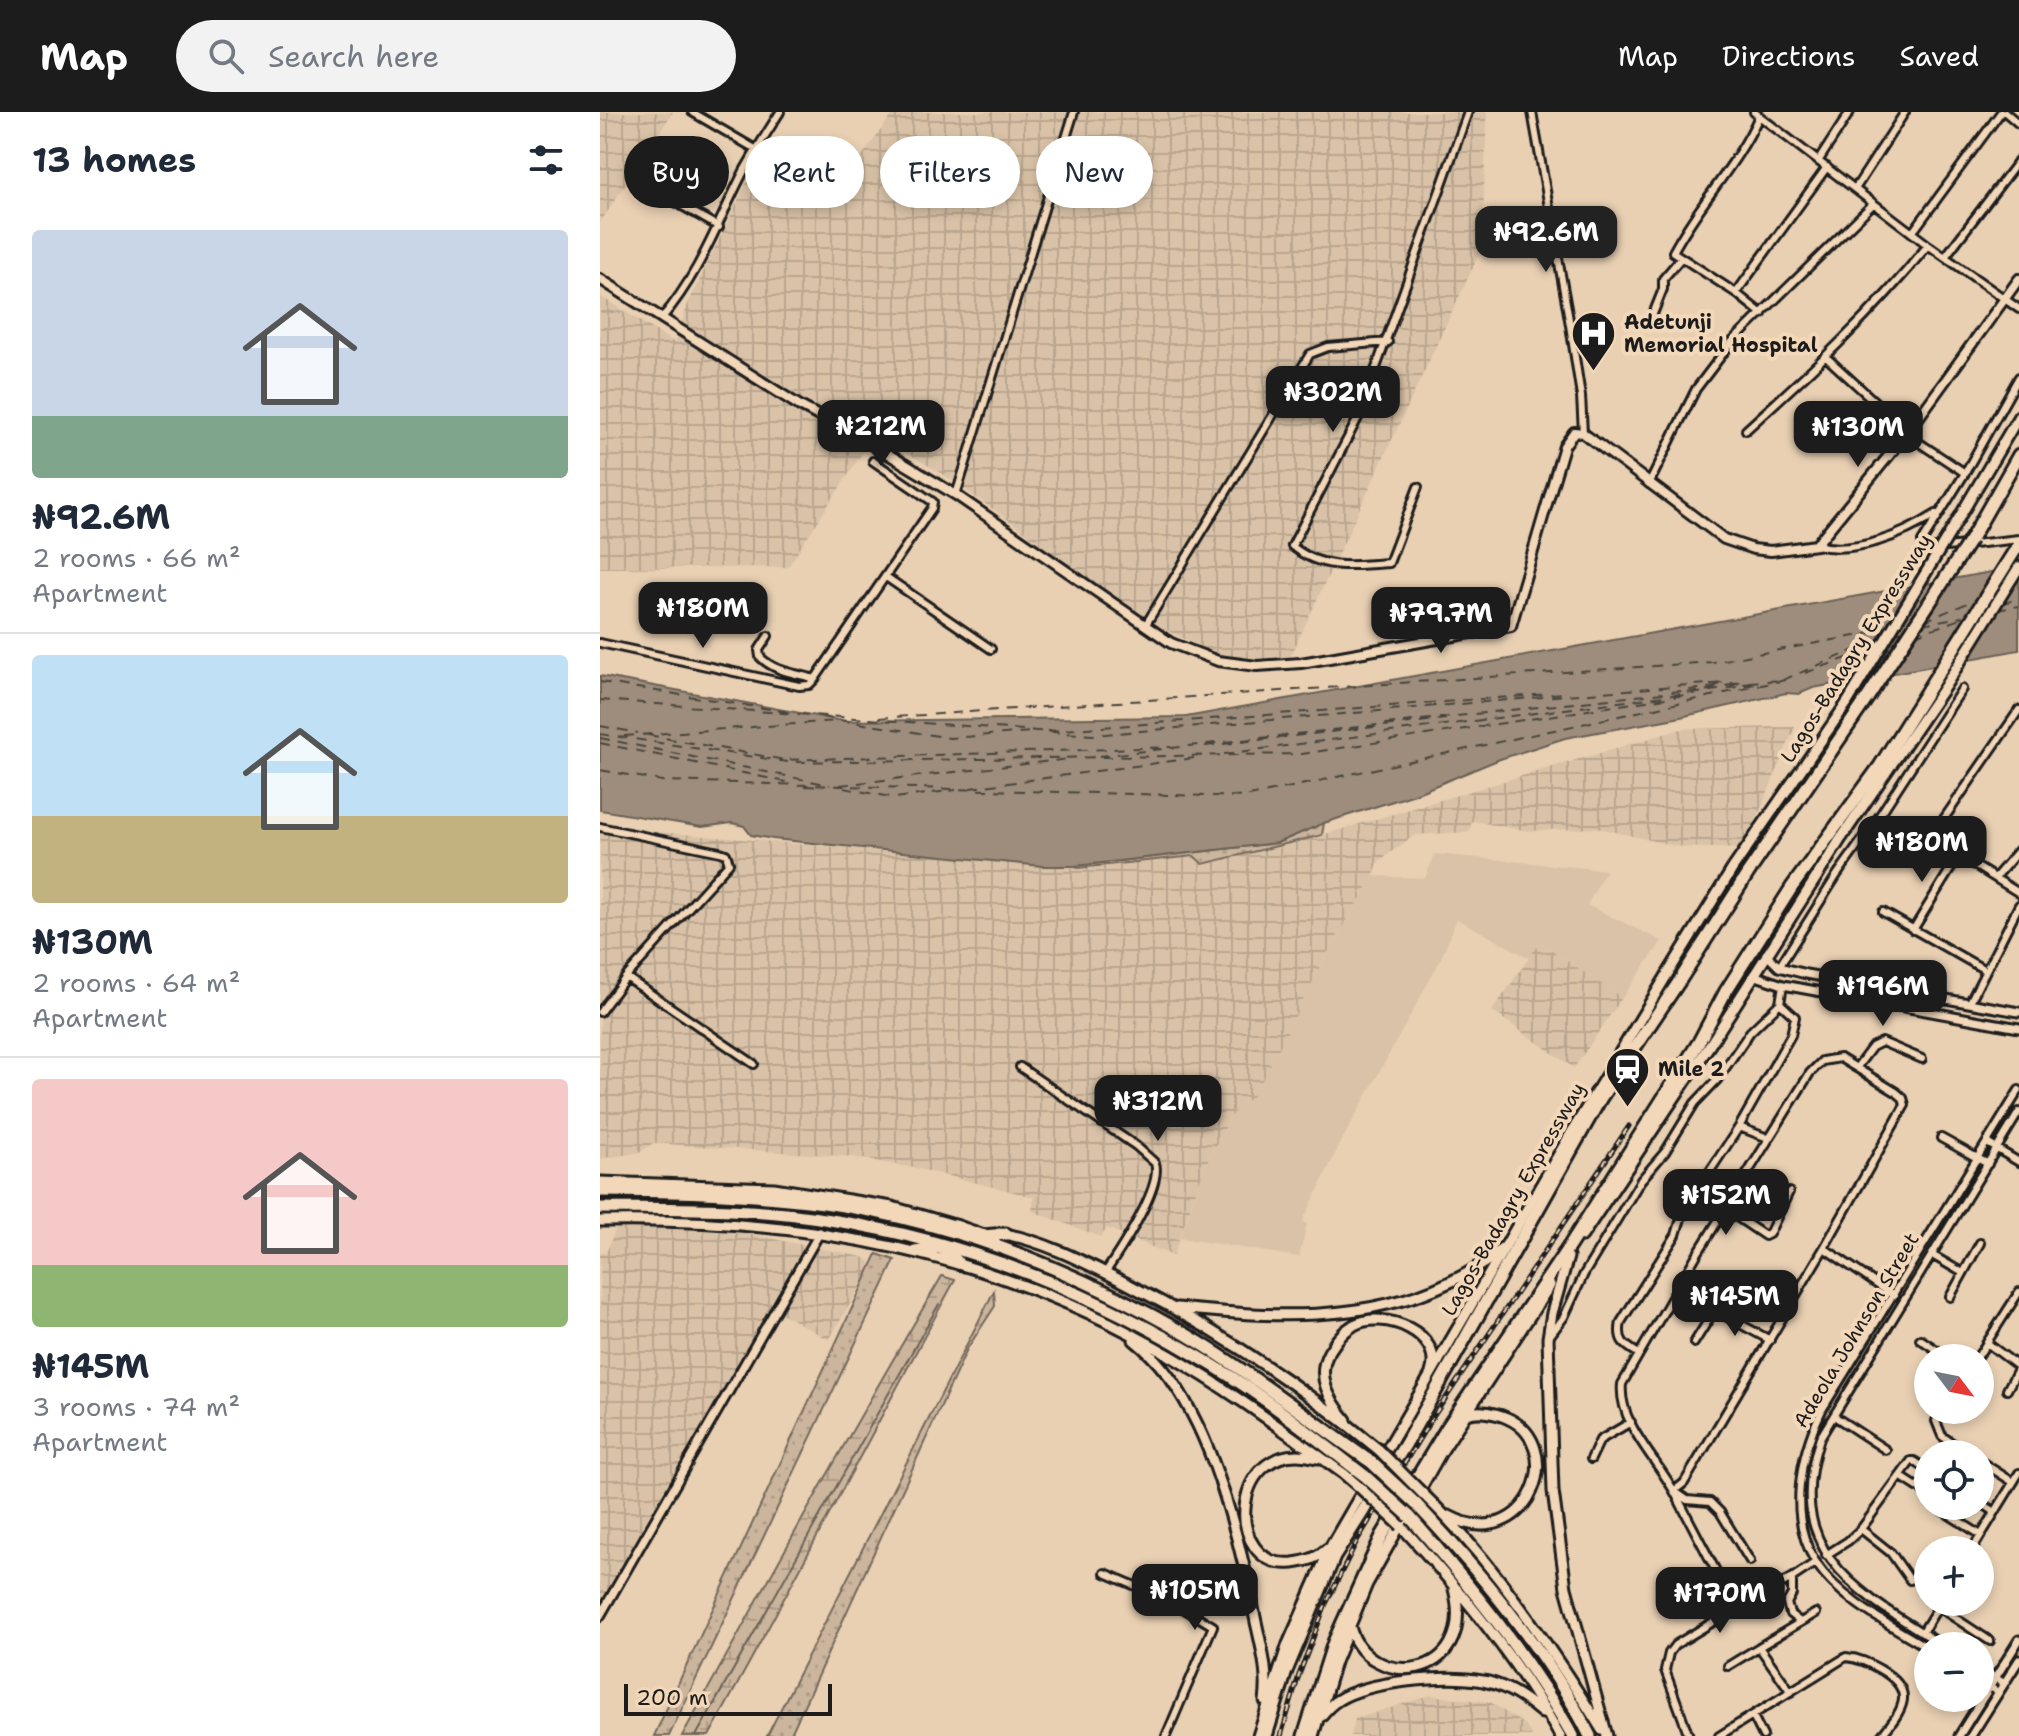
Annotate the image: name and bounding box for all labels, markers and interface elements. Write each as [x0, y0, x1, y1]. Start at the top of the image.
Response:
search box [176, 20, 736, 92]
text: Map [40, 31, 128, 82]
icon: search [204, 34, 248, 78]
text: Search here [268, 36, 439, 77]
text: Map [1618, 37, 1678, 75]
text: Directions [1722, 37, 1856, 75]
text: Saved [1900, 37, 1979, 75]
chip: Buy [624, 136, 729, 208]
chip: Rent [745, 136, 864, 208]
chip: Filters [880, 136, 1020, 208]
chip: New [1036, 136, 1153, 208]
text: 13 homes [32, 137, 196, 183]
icon: filters [524, 138, 568, 182]
pin: ₦92.6M [1481, 206, 1611, 274]
text: ₦92.6M [1493, 214, 1599, 249]
icon: home [228, 282, 372, 426]
place label: Adetunji Memorial Hospital [1624, 309, 1818, 358]
hospital icon: Adetunji Memorial Hospital [1569, 310, 1617, 373]
pin: ₦302M [1277, 366, 1389, 434]
text: ₦302M [1284, 374, 1382, 409]
pin: ₦212M [825, 400, 937, 468]
pin: ₦130M [1802, 401, 1914, 469]
text: ₦212M [835, 408, 927, 443]
text: ₦130M [1812, 409, 1904, 444]
text: ₦92.6M [32, 494, 170, 540]
street label: Lagos-Badagry Expressway [1775, 529, 1937, 767]
text: 2 rooms · 66 m² [32, 540, 241, 575]
text: Apartment [32, 575, 168, 610]
pin: ₦180M [647, 582, 759, 650]
pin: ₦79.7M [1376, 587, 1506, 655]
text: ₦180M [657, 590, 749, 625]
text: ₦79.7M [1389, 595, 1493, 630]
icon: home [228, 707, 372, 851]
pin: ₦180M [1866, 816, 1978, 884]
text: ₦180M [1876, 824, 1968, 859]
text: ₦130M [32, 919, 153, 965]
pin: ₦196M [1827, 960, 1939, 1028]
text: 2 rooms · 64 m² [32, 965, 240, 1000]
text: ₦196M [1837, 968, 1929, 1003]
text: Apartment [32, 1000, 168, 1035]
station icon: Mile 2 [1603, 1045, 1651, 1108]
place label: Mile 2 [1658, 1056, 1724, 1082]
pin: ₦312M [1102, 1075, 1214, 1143]
street label: Lagos-Badagry Expressway [1435, 1078, 1591, 1320]
text: ₦312M [1112, 1083, 1204, 1118]
icon: home [228, 1131, 372, 1275]
pin: ₦152M [1670, 1169, 1782, 1237]
text: ₦152M [1681, 1177, 1771, 1212]
street label: Adeola Johnson Street [1787, 1228, 1925, 1432]
pin: ₦145M [1679, 1270, 1791, 1338]
text: ₦145M [1690, 1278, 1780, 1313]
text: ₦145M [32, 1343, 149, 1389]
north arrow [1914, 1344, 1994, 1424]
map controls [1914, 1344, 1994, 1712]
text: 3 rooms · 74 m² [32, 1389, 240, 1424]
text: Apartment [32, 1424, 168, 1459]
button: locate [1914, 1440, 1994, 1520]
button: + [1914, 1536, 1994, 1616]
pin: ₦105M [1139, 1564, 1251, 1632]
pin: ₦170M [1664, 1567, 1776, 1635]
text: ₦105M [1150, 1572, 1240, 1607]
text: ₦170M [1674, 1575, 1766, 1610]
button: − [1914, 1632, 1994, 1712]
scale bar [624, 1680, 832, 1716]
text: 200 m [636, 1683, 708, 1712]

